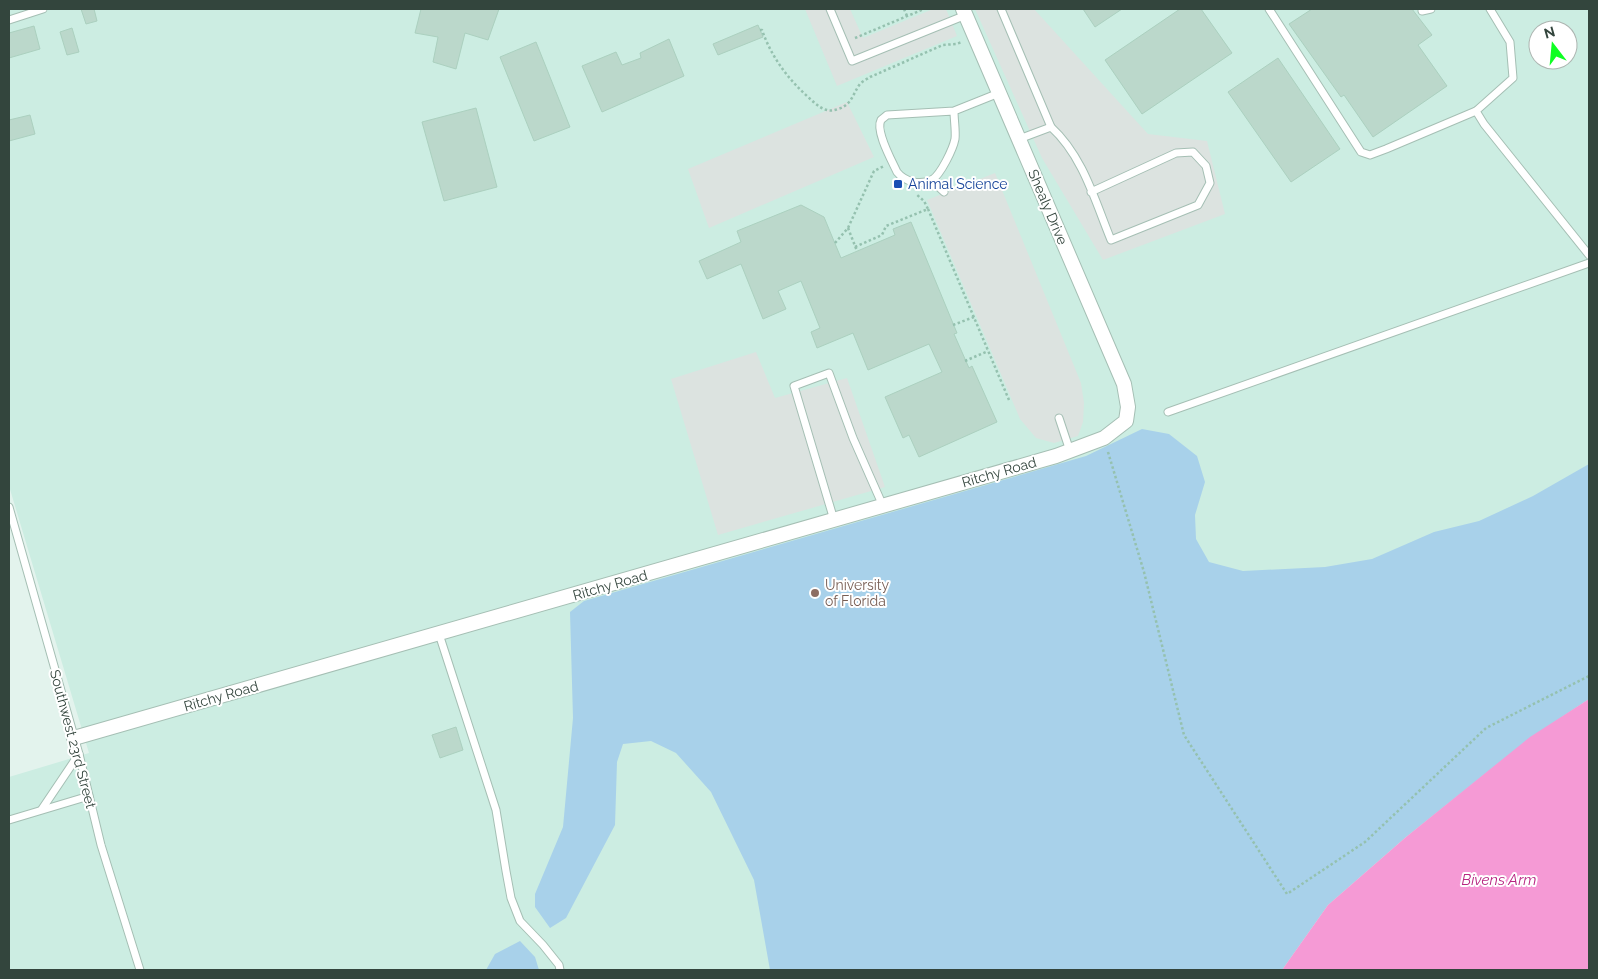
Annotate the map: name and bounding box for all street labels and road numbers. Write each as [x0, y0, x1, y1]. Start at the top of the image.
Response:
street label: Shealy Drive [1025, 167, 1071, 247]
street label: Ritchy Road [960, 454, 1038, 490]
street label: Ritchy Road [571, 567, 649, 603]
street label: Southwest 23rd Street [47, 668, 99, 810]
street label: Ritchy Road [182, 678, 260, 714]

